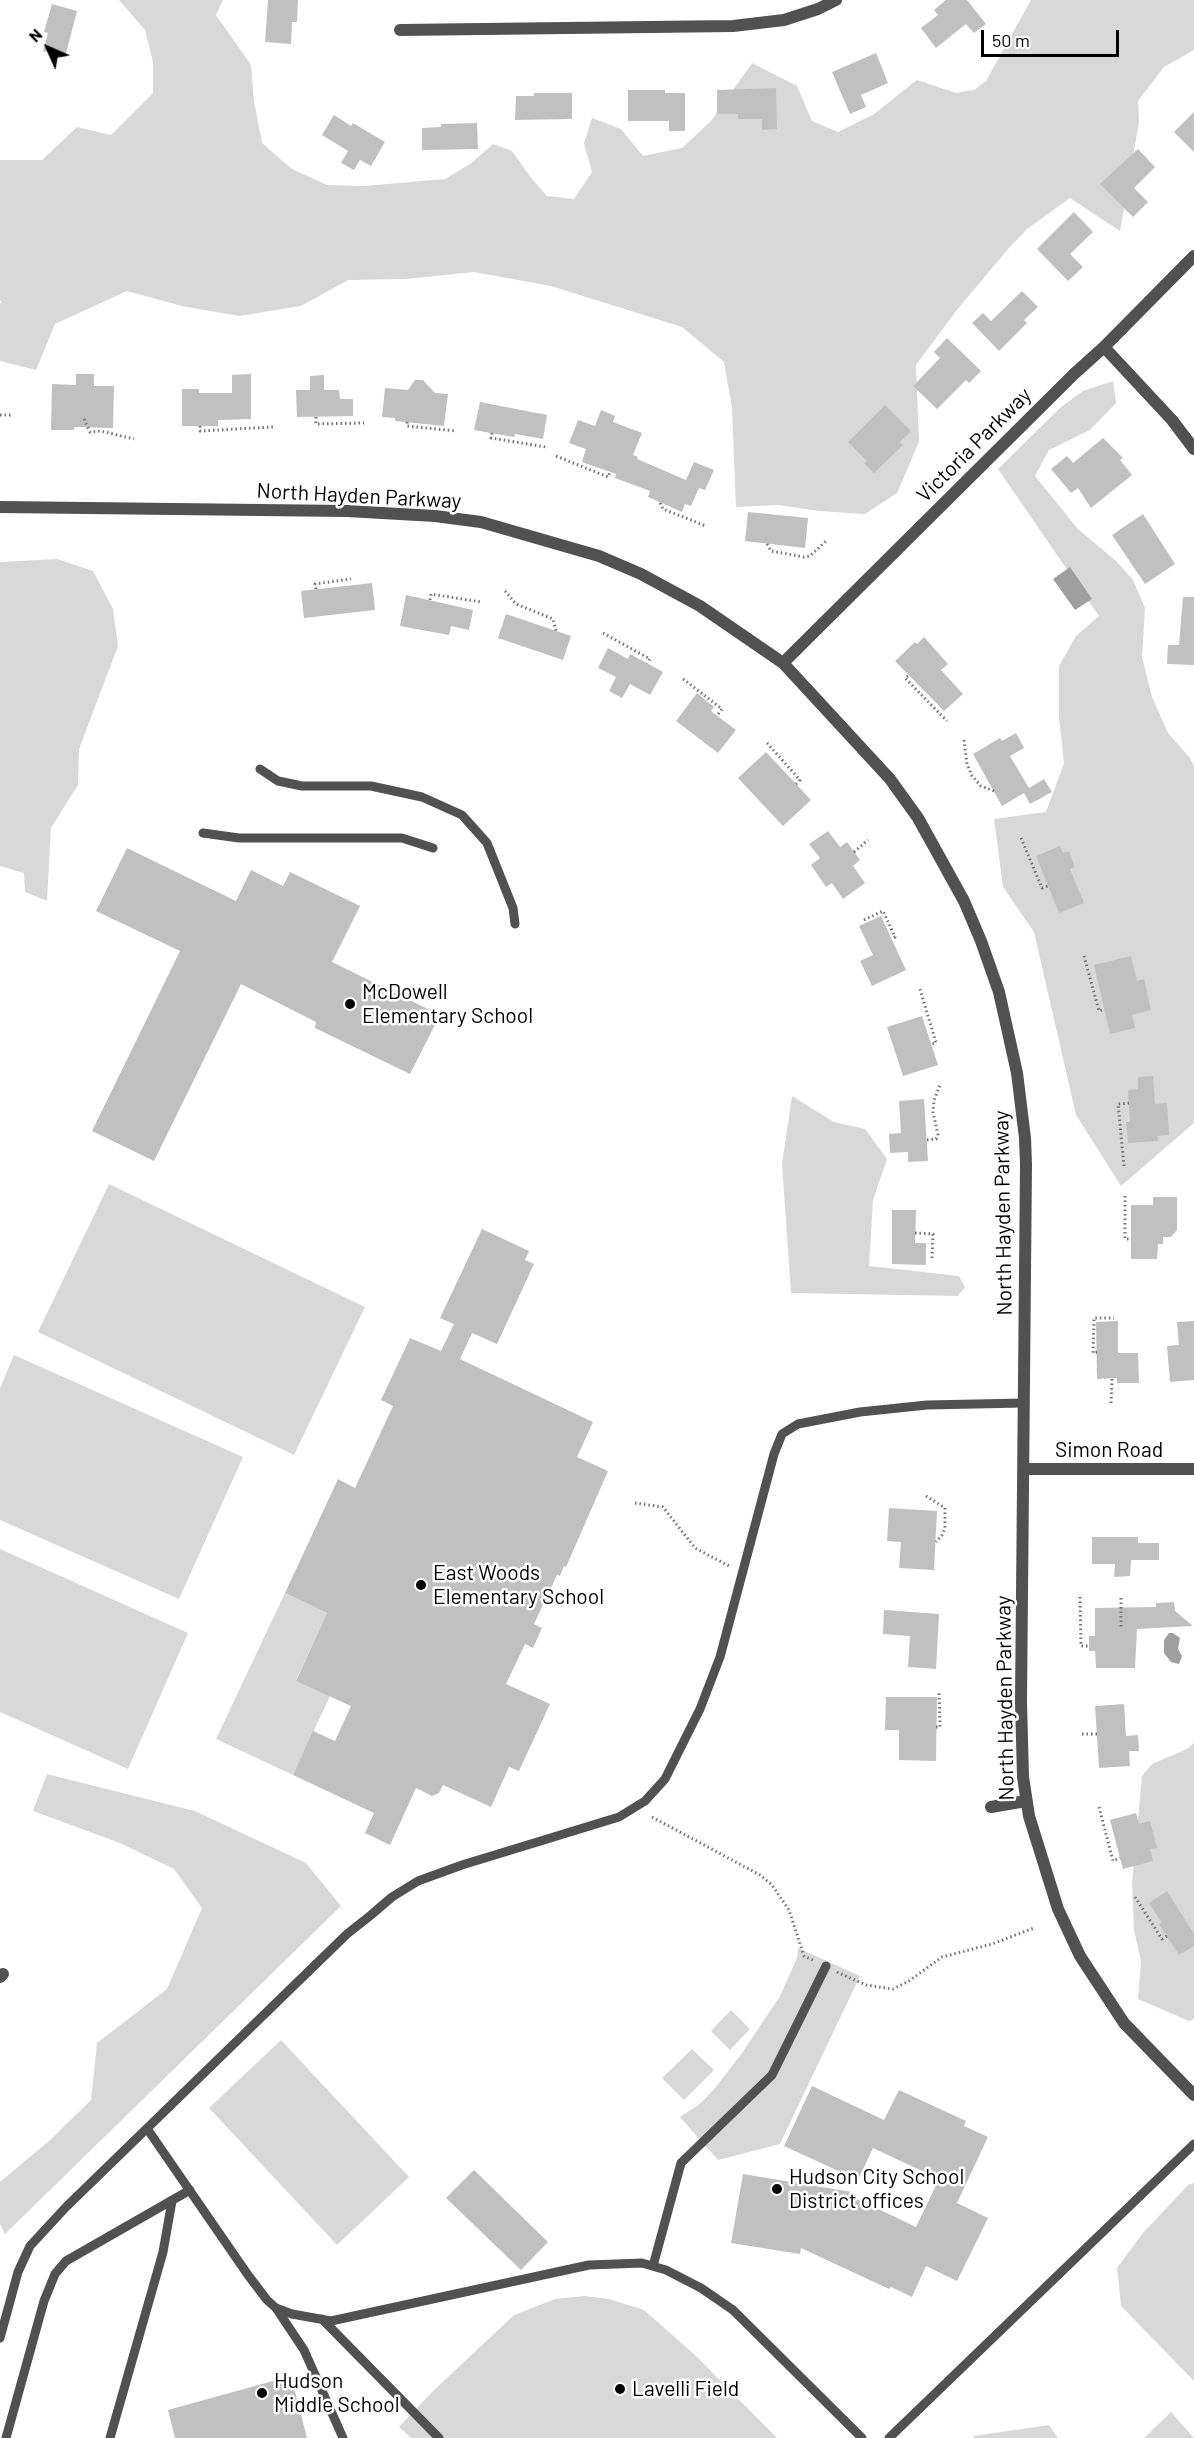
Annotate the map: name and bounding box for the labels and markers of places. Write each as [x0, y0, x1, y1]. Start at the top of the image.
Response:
place label: McDowell Elementary School [362, 979, 533, 1029]
marker: McDowell Elementary School [343, 997, 357, 1011]
place label: East Woods Elementary School [433, 1560, 604, 1610]
marker: East Woods Elementary School [414, 1578, 428, 1592]
place label: Hudson City School District offices [789, 2164, 964, 2214]
marker: Hudson City School District offices [770, 2182, 784, 2196]
place label: Hudson Middle School [274, 2368, 400, 2418]
place label: Lavelli Field [632, 2376, 739, 2402]
marker: Lavelli Field [613, 2382, 627, 2396]
marker: Hudson Middle School [255, 2386, 269, 2400]

